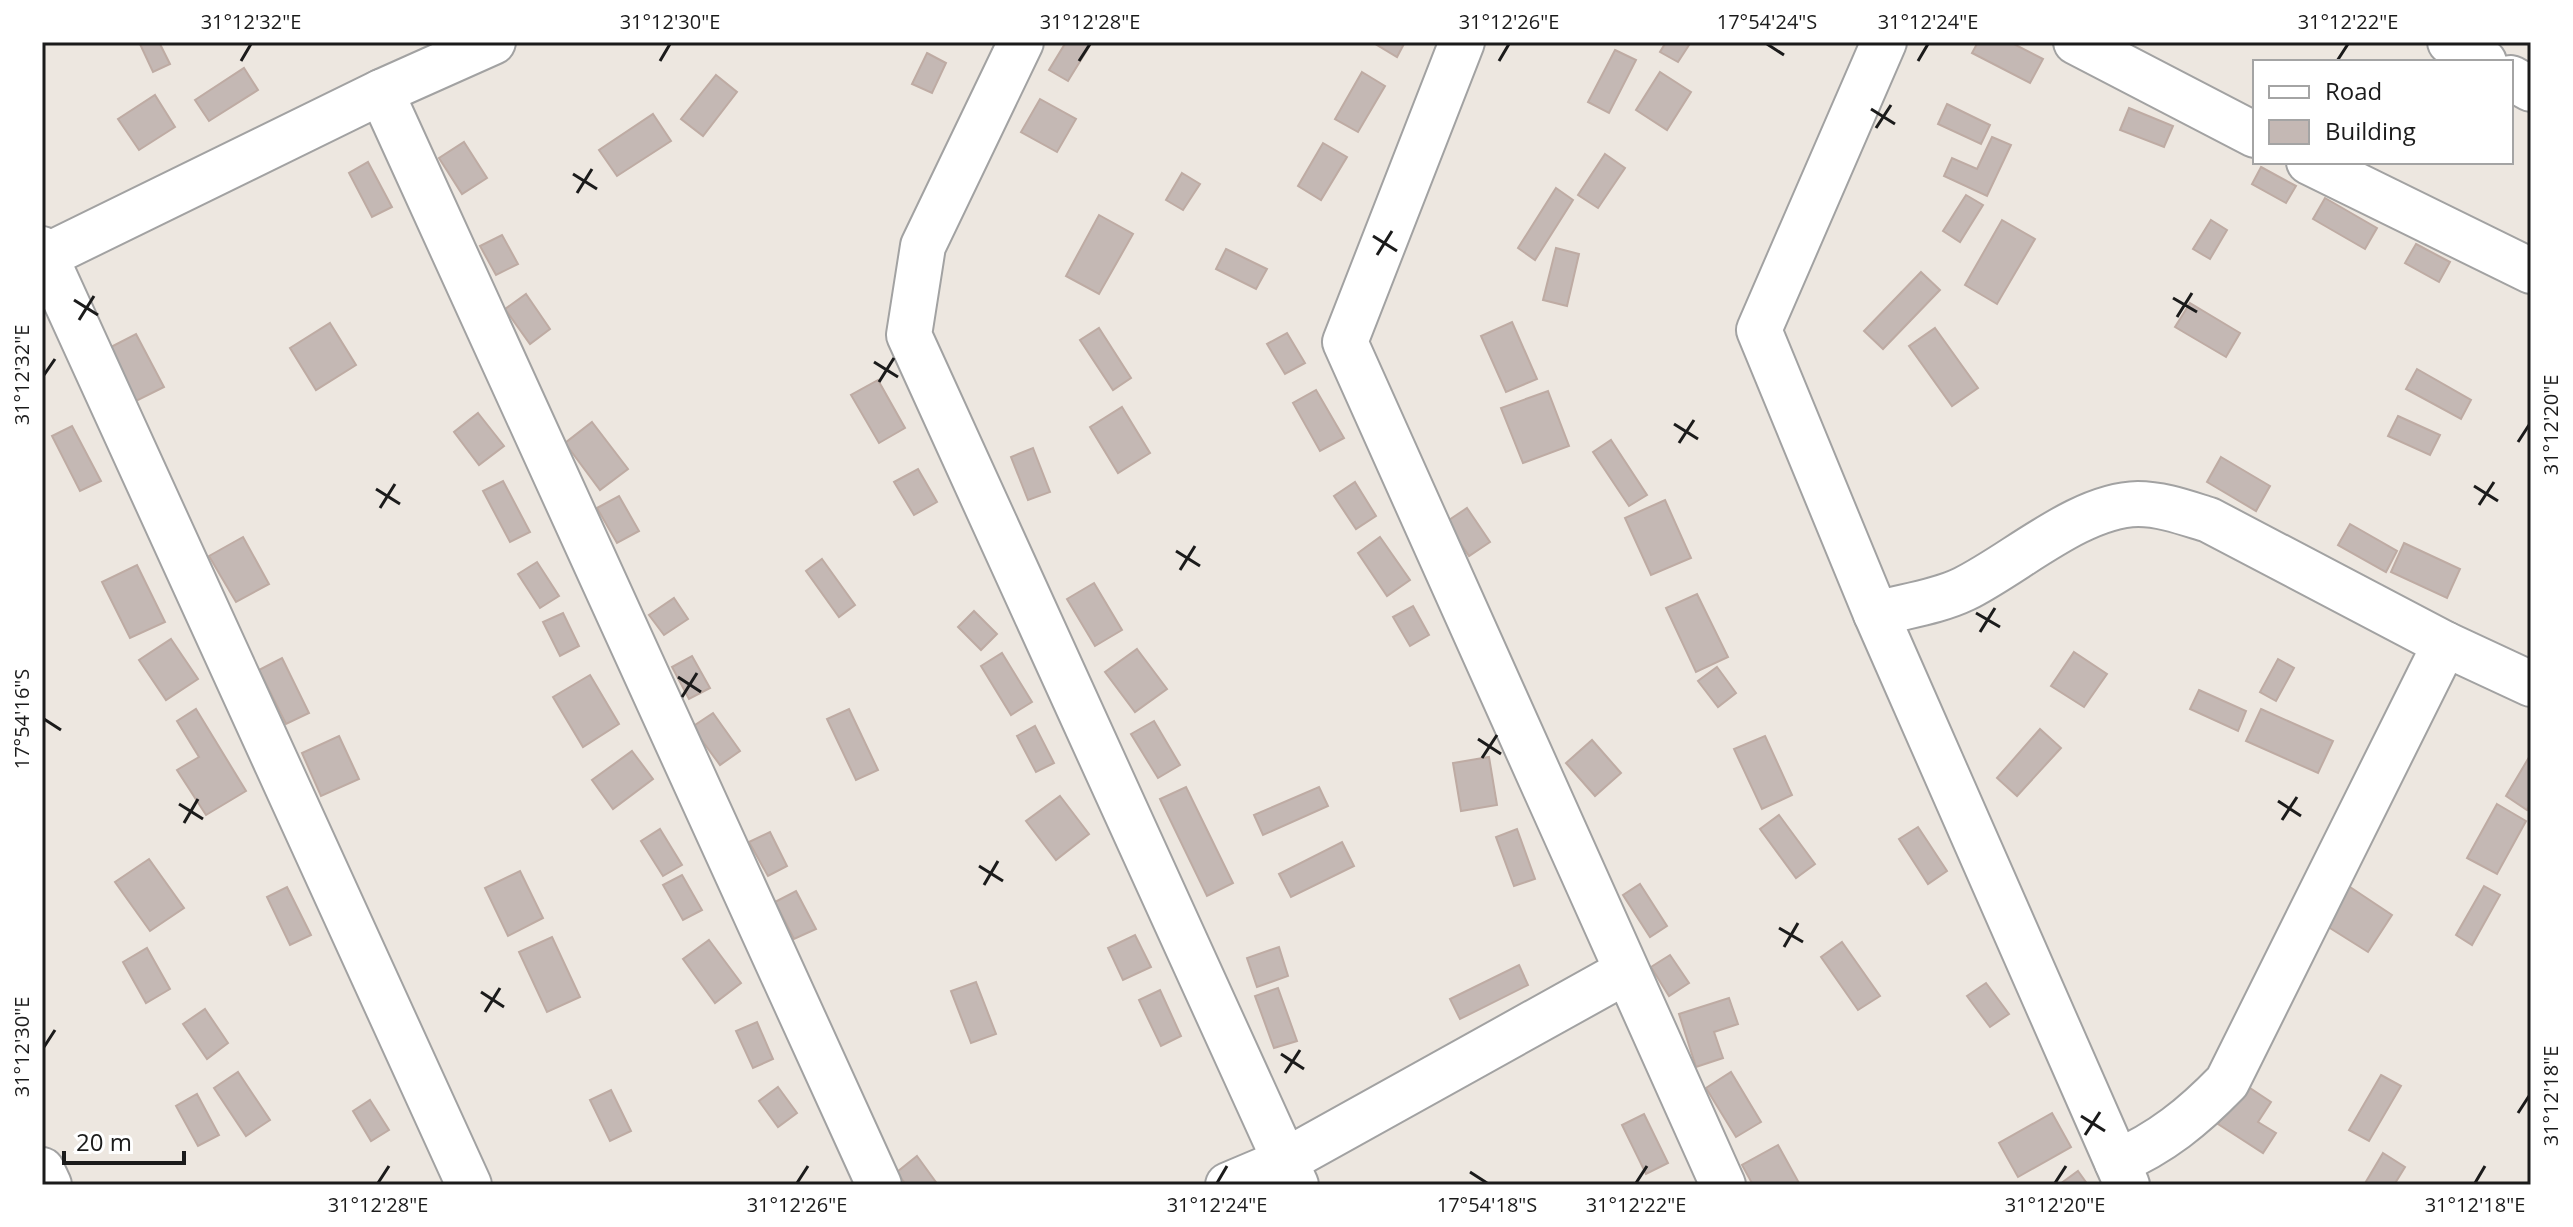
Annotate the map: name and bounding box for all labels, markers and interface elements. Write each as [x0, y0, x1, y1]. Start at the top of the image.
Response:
text: 31°12'32"E [201, 8, 301, 35]
text: 31°12'30"E [620, 8, 720, 35]
text: 31°12'28"E [1040, 8, 1140, 35]
text: 31°12'26"E [1459, 8, 1559, 35]
text: 17°54'24"S [1717, 8, 1817, 35]
text: 31°12'24"E [1878, 8, 1978, 35]
text: 31°12'22"E [2298, 8, 2398, 35]
legend [2253, 60, 2513, 164]
text: Road [2325, 74, 2382, 107]
text: Building [2325, 114, 2416, 147]
text: 31°12'32"E [8, 325, 35, 425]
text: 31°12'20"E [2537, 375, 2564, 475]
text: 17°54'16"S [8, 669, 35, 769]
text: 31°12'30"E [8, 997, 35, 1097]
text: 31°12'18"E [2537, 1046, 2564, 1146]
scale bar [64, 1115, 184, 1165]
text: 20 m [76, 1125, 132, 1158]
text: 31°12'28"E [328, 1191, 428, 1218]
text: 31°12'26"E [747, 1191, 847, 1218]
text: 31°12'24"E [1167, 1191, 1267, 1218]
text: 17°54'18"S [1437, 1191, 1537, 1218]
text: 31°12'22"E [1586, 1191, 1686, 1218]
text: 31°12'20"E [2005, 1191, 2105, 1218]
text: 31°12'18"E [2425, 1191, 2525, 1218]

